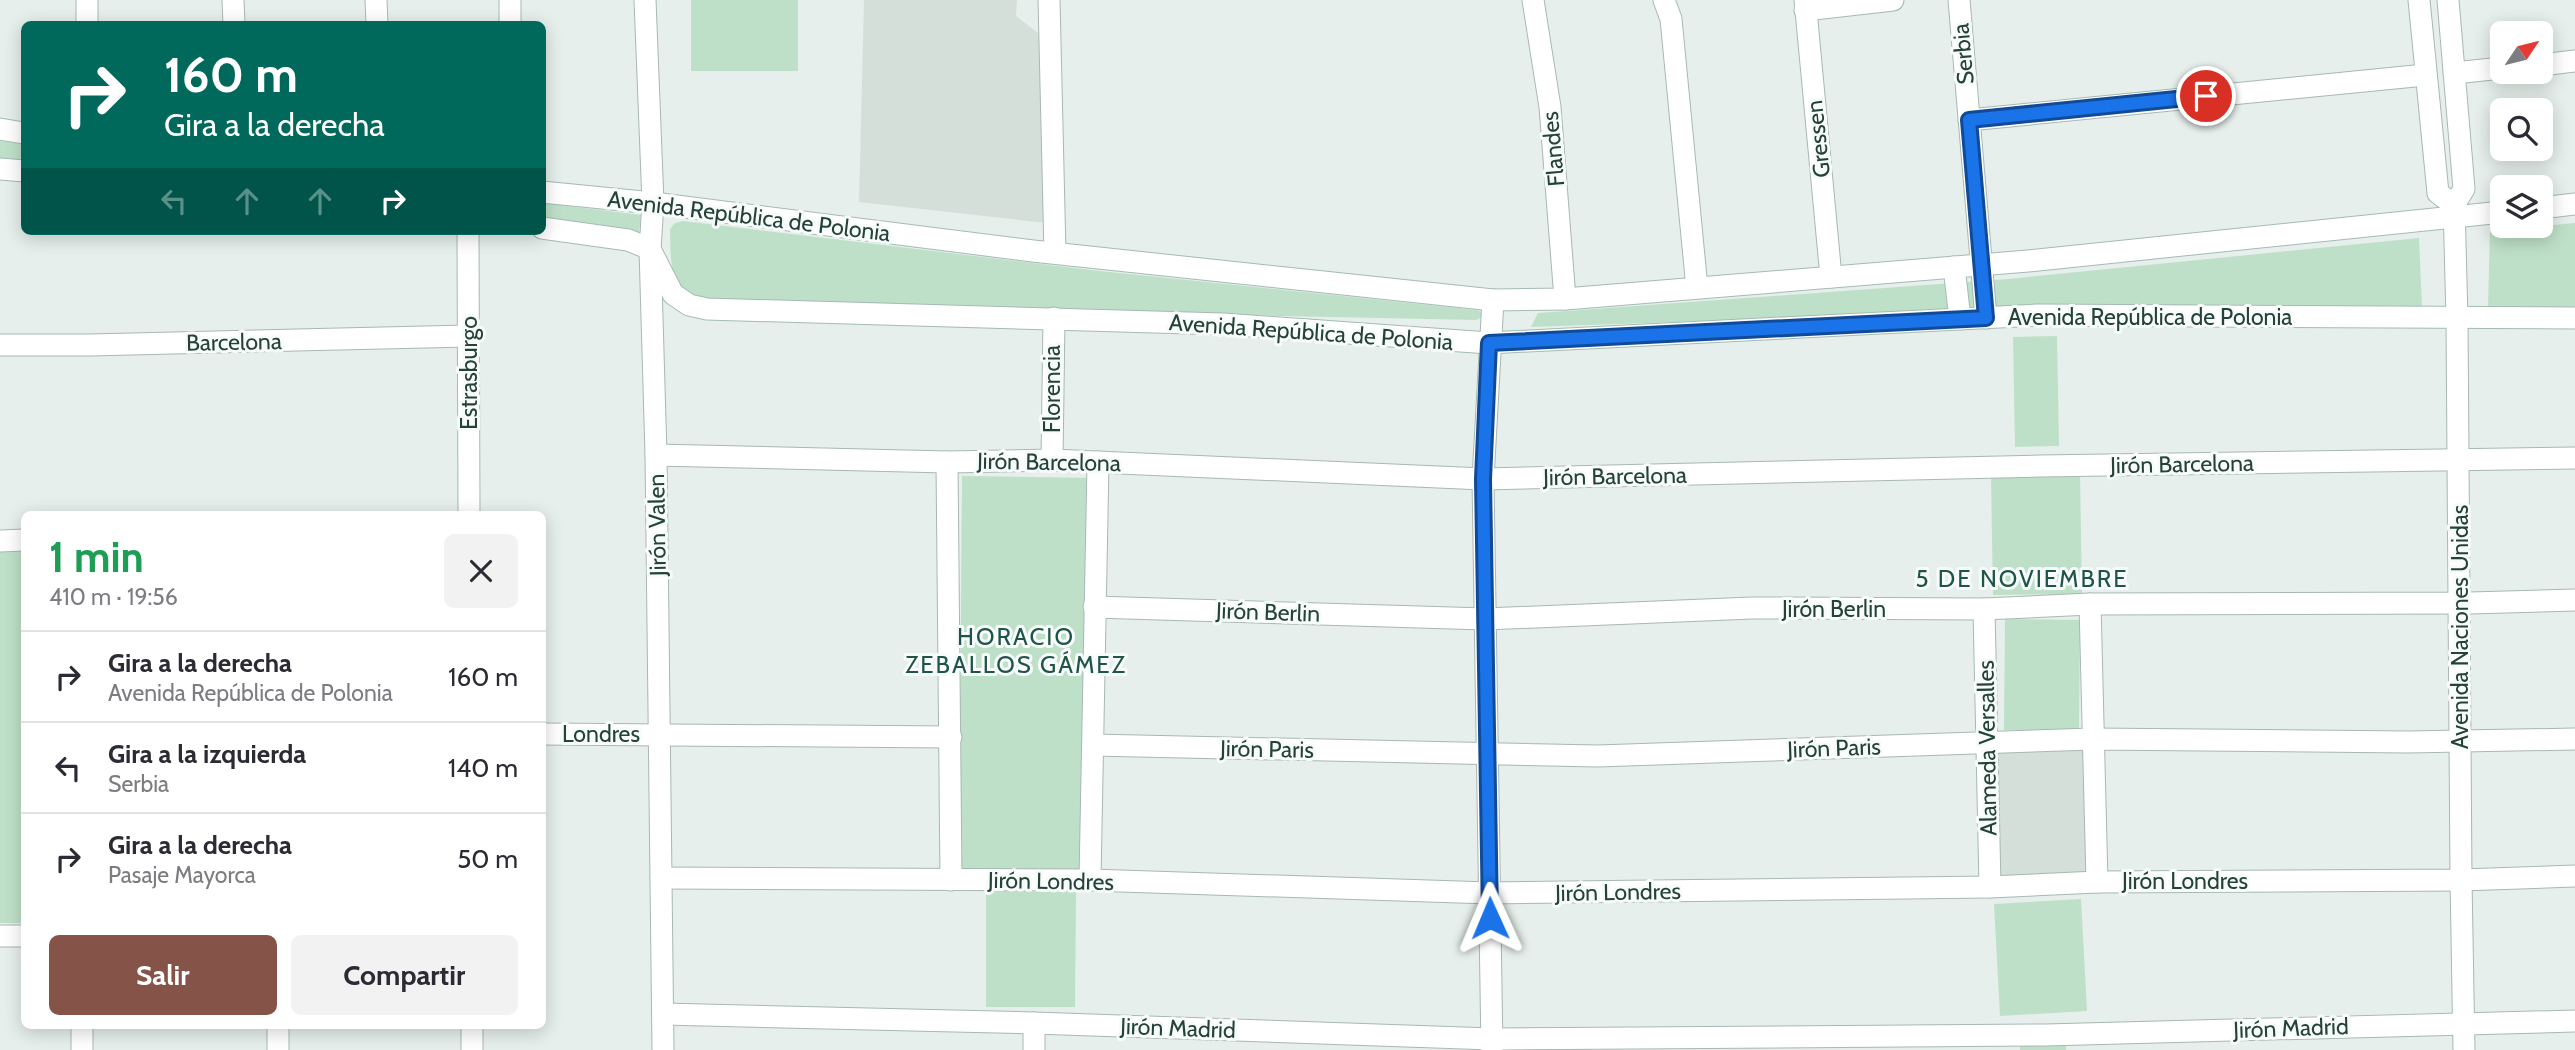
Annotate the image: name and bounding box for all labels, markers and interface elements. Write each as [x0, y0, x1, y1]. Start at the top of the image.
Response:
north arrow [2490, 21, 2553, 84]
map controls [2490, 21, 2553, 238]
street label: Serbia [1946, 22, 1980, 86]
text: 160 m [164, 45, 298, 104]
icon: right [49, 49, 140, 140]
pin [2176, 66, 2236, 126]
icon: arrive [2187, 77, 2225, 115]
button: search [2490, 98, 2553, 161]
street label: Gressen [1800, 99, 1836, 179]
text: Gira a la derecha [164, 105, 385, 144]
street label: Flandes [1536, 110, 1570, 188]
button: layers [2490, 175, 2553, 238]
icon: left [155, 182, 193, 220]
icon: ahead [228, 182, 266, 220]
icon: ahead [301, 182, 339, 220]
icon: right [374, 182, 412, 220]
street label: Avenida República de Polonia [606, 185, 892, 247]
street label: Avenida República de Polonia [2008, 303, 2292, 331]
street label: Avenida República de Polonia [1168, 308, 1454, 356]
street label: Estrasburgo [455, 316, 483, 430]
street label: Barcelona [186, 327, 282, 357]
street label: Florencia [1038, 345, 1066, 433]
street label: Jirón Barcelona [976, 447, 1121, 477]
street label: Jirón Barcelona [2109, 449, 2254, 479]
street label: Jirón Barcelona [1542, 461, 1687, 491]
street label: Jirón Valen [642, 474, 672, 577]
street label: Avenida Naciones Unidas [2446, 505, 2474, 749]
text: 1 min [49, 531, 144, 583]
button: close [444, 534, 518, 608]
district label: 5 DE NOVIEMBRE [1915, 564, 2129, 593]
text: 410 m · 19:56 [49, 583, 178, 611]
street label: Jirón Berlin [1781, 595, 1886, 623]
street label: Jirón Berlin [1214, 596, 1321, 628]
district label: HORACIO ZEBALLOS GÁMEZ [905, 622, 1127, 679]
text: Gira a la derecha [108, 647, 292, 679]
icon: right [49, 658, 87, 696]
street label: Alameda Versalles [1971, 660, 2003, 836]
text: 160 m [448, 661, 518, 693]
text: Avenida República de Polonia [108, 679, 393, 707]
street label: Londres [562, 720, 640, 748]
street label: Jirón Paris [1786, 732, 1881, 764]
street label: Jirón Paris [1219, 734, 1314, 764]
text: Gira a la izquierda [108, 738, 306, 770]
icon: left [49, 749, 87, 787]
text: 140 m [448, 752, 518, 784]
text: Serbia [108, 770, 169, 798]
text: Gira a la derecha [108, 829, 292, 861]
icon: right [49, 840, 87, 878]
text: 50 m [457, 843, 518, 875]
text: Pasaje Mayorca [108, 861, 256, 889]
street label: Jirón Londres [987, 866, 1114, 896]
street label: Jirón Londres [2121, 867, 2248, 895]
street label: Jirón Londres [1554, 877, 1681, 907]
position arrow [1453, 881, 1527, 955]
button: Salir [49, 935, 277, 1015]
button: Compartir [291, 935, 518, 1015]
street label: Jirón Madrid [1119, 1012, 1236, 1044]
street label: Jirón Madrid [2232, 1012, 2349, 1044]

